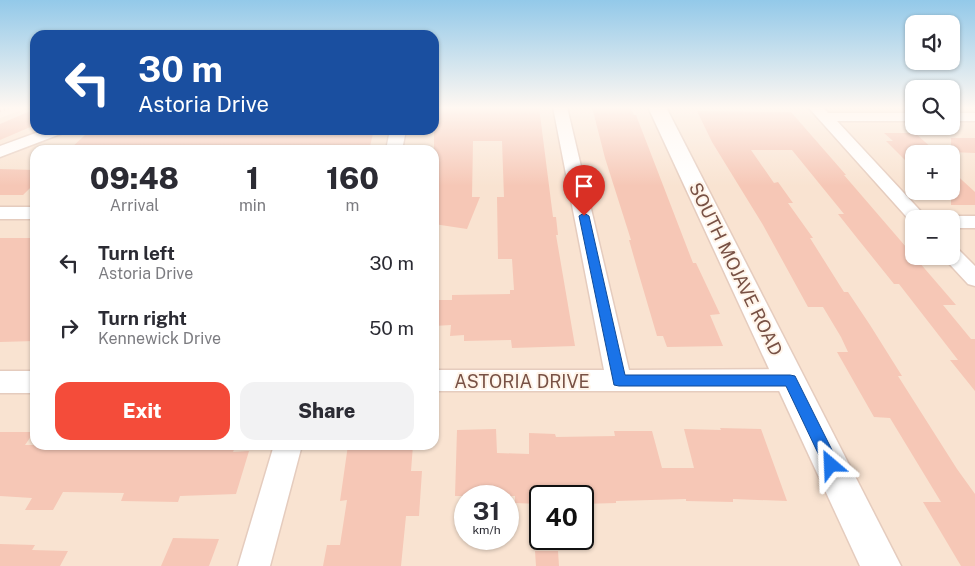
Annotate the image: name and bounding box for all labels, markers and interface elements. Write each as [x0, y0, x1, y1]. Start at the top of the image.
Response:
map controls [905, 15, 960, 265]
button: sound [905, 15, 960, 70]
text: 30 m [138, 49, 223, 90]
icon: left [55, 50, 120, 115]
button: search [905, 80, 960, 135]
text: Astoria Drive [138, 91, 269, 117]
button: + [905, 145, 960, 200]
text: 09:48 [90, 160, 179, 196]
text: 1 [246, 160, 259, 196]
text: 160 [326, 160, 379, 196]
pin [563, 165, 605, 216]
icon: arrive [570, 172, 598, 200]
street label: SOUTH MOJAVE ROAD [685, 179, 787, 359]
text: Arrival [110, 196, 159, 215]
text: min [239, 196, 266, 215]
text: m [346, 196, 359, 215]
button: − [905, 210, 960, 265]
text: Turn left [98, 242, 175, 264]
icon: left [55, 249, 83, 277]
text: 30 m [369, 252, 414, 274]
text: Astoria Drive [98, 264, 193, 283]
text: Turn right [98, 307, 187, 329]
icon: right [55, 314, 83, 342]
text: 50 m [369, 317, 414, 339]
text: Kennewick Drive [98, 329, 221, 348]
street label: ASTORIA DRIVE [454, 371, 590, 392]
button: Exit [55, 382, 230, 440]
button: Share [240, 382, 414, 440]
position arrow [804, 438, 856, 490]
speed limit sign: 40 [529, 485, 594, 550]
text: 31 [473, 496, 500, 526]
text: km/h [472, 523, 501, 537]

